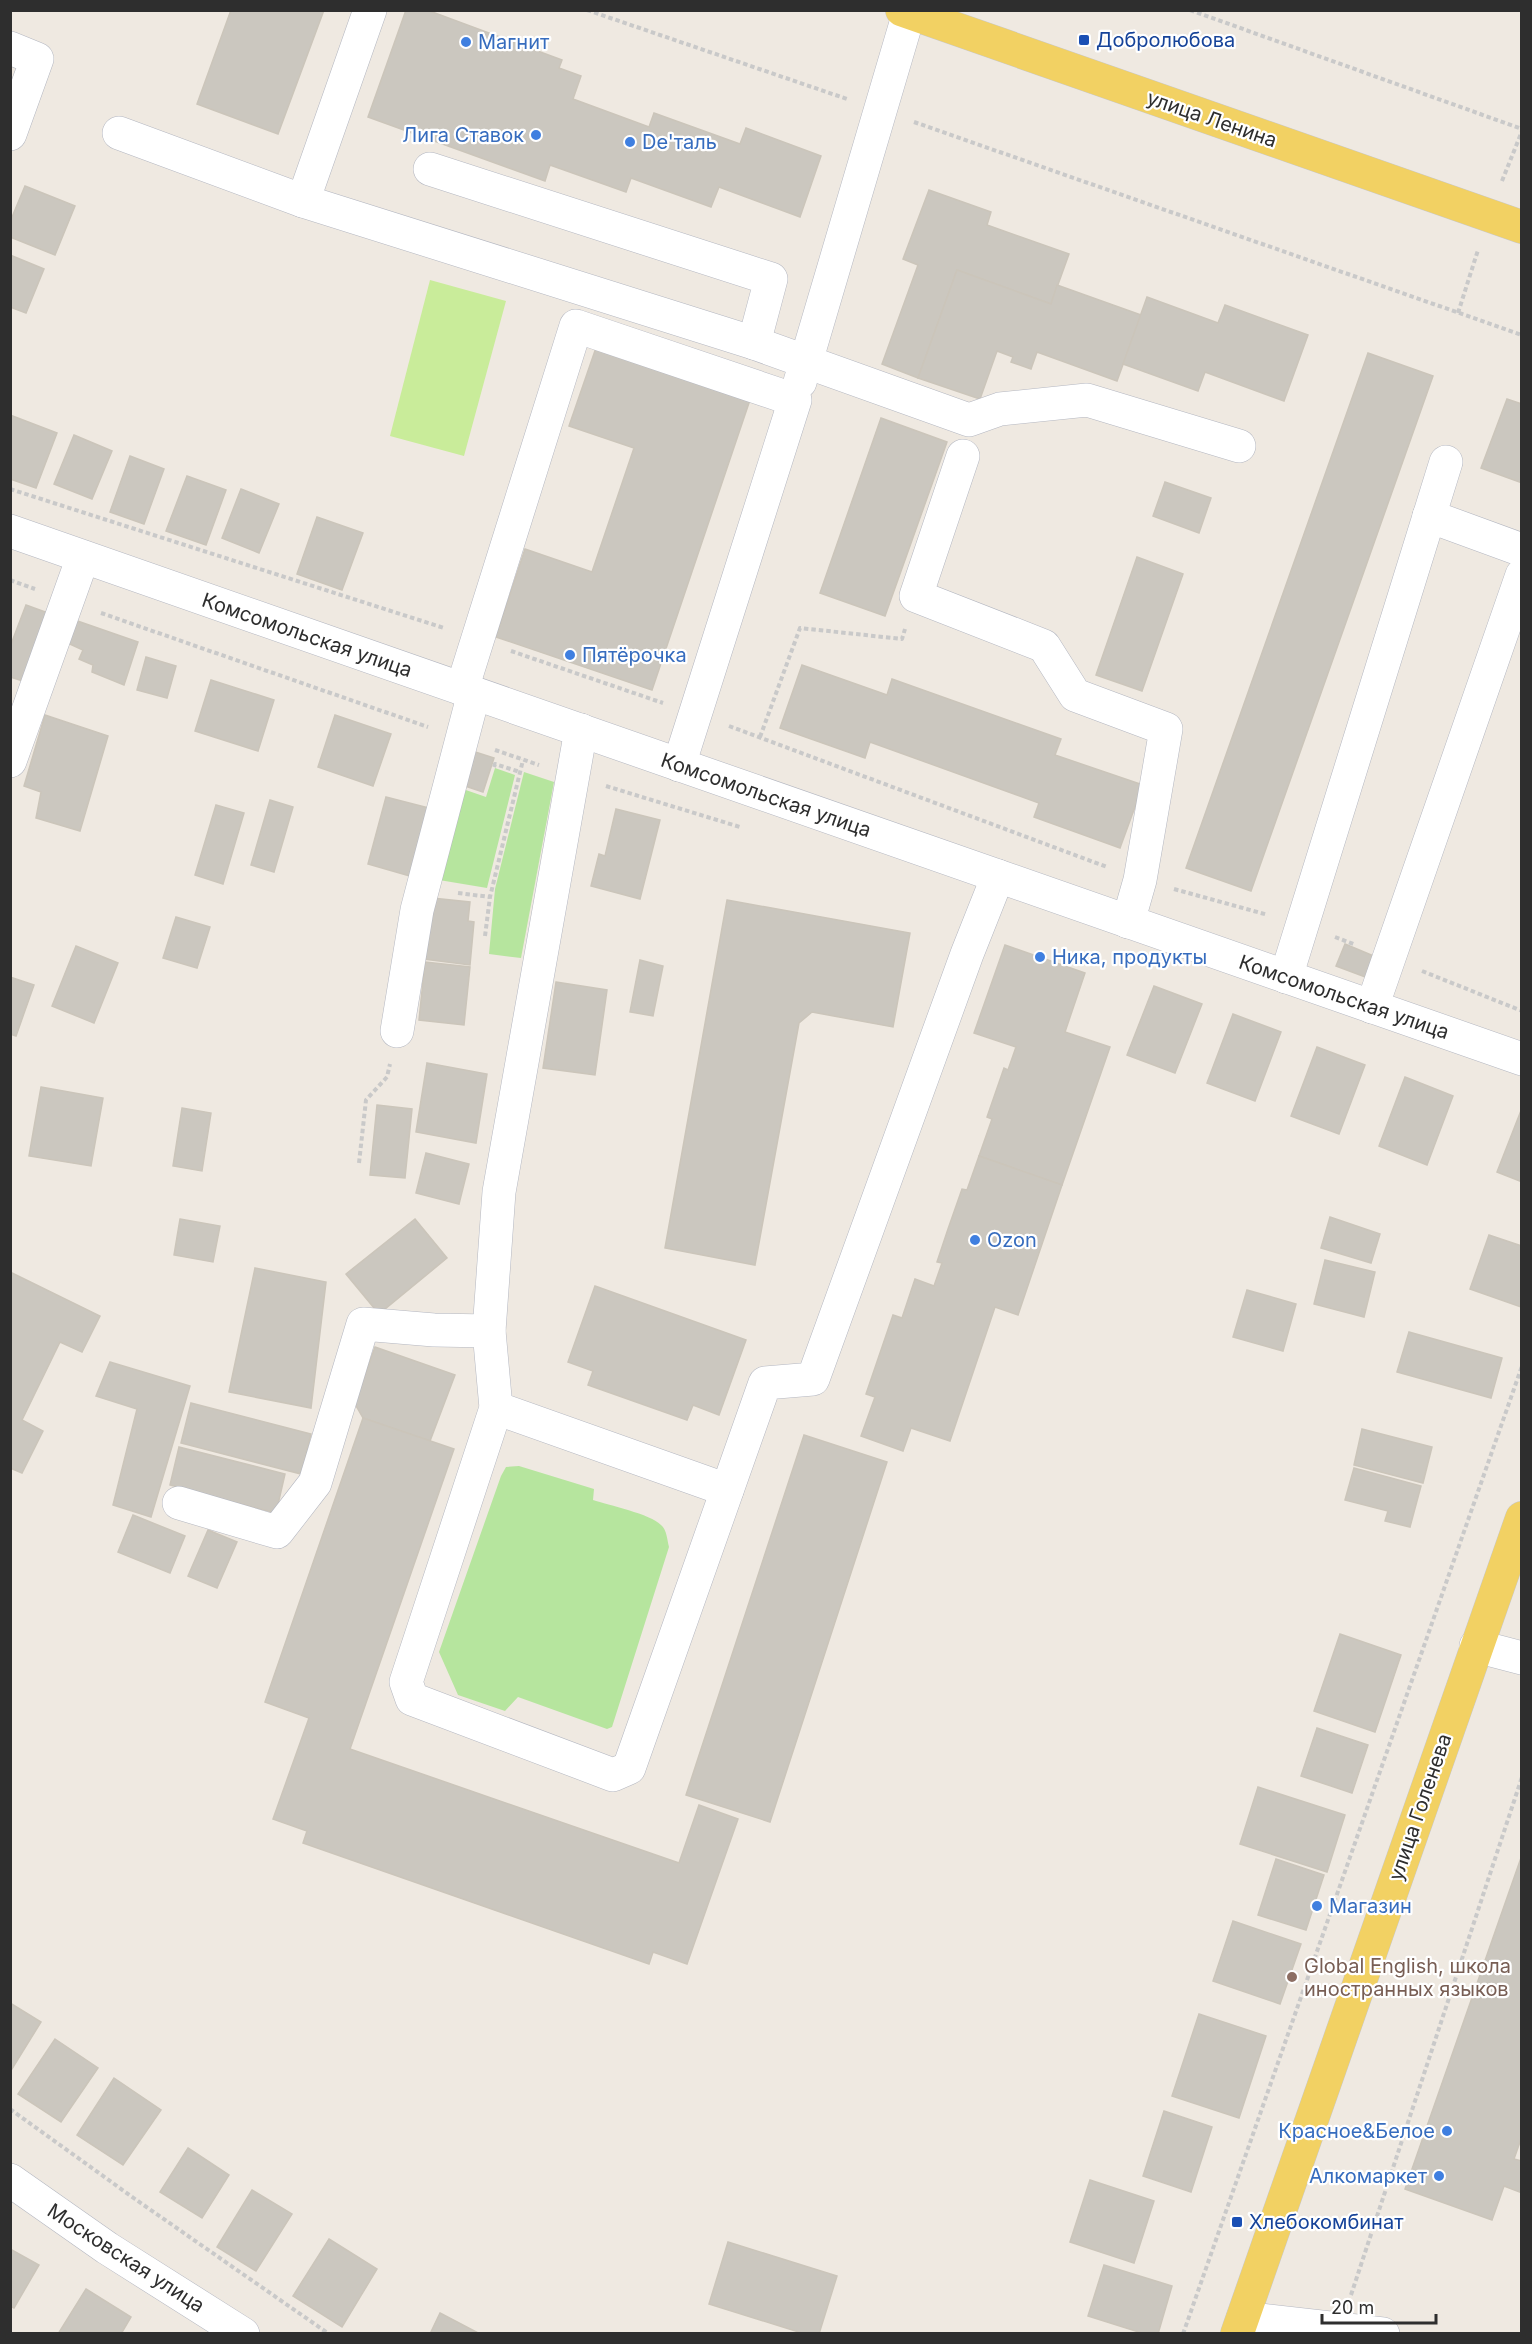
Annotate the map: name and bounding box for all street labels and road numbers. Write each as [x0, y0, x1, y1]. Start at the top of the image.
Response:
street label: улица Ленина [1144, 86, 1280, 152]
street label: Комсомольская улица [199, 588, 415, 682]
street label: Комсомольская улица [658, 748, 874, 842]
street label: Комсомольская улица [1236, 950, 1452, 1044]
street label: улица Голенева [1384, 1730, 1456, 1884]
street label: Московская улица [43, 2198, 209, 2318]

